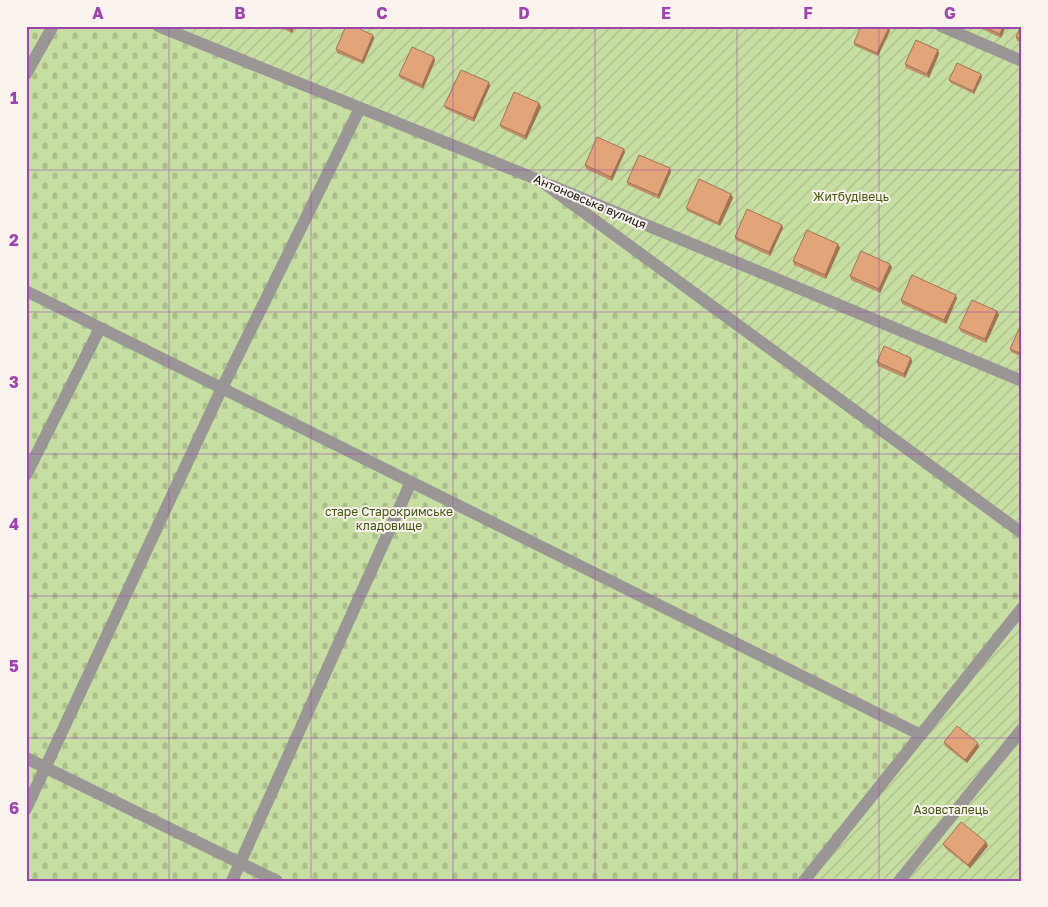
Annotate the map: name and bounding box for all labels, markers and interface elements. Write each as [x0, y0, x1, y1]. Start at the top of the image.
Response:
text: A [92, 3, 104, 23]
text: B [234, 3, 246, 23]
text: C [376, 3, 388, 23]
text: D [518, 3, 530, 23]
text: E [661, 3, 671, 23]
text: F [803, 3, 813, 23]
text: G [944, 3, 956, 23]
text: 1 [10, 88, 18, 108]
street label: Антоновська вулиця [532, 171, 649, 232]
park label: Житбудівець [813, 189, 889, 204]
text: 2 [9, 230, 19, 250]
text: 3 [9, 372, 19, 392]
park label: старе Старокримське кладовище [325, 504, 453, 533]
text: 4 [9, 514, 19, 534]
text: 5 [9, 656, 19, 676]
text: 6 [9, 798, 19, 818]
park label: Азовсталець [914, 802, 988, 817]

